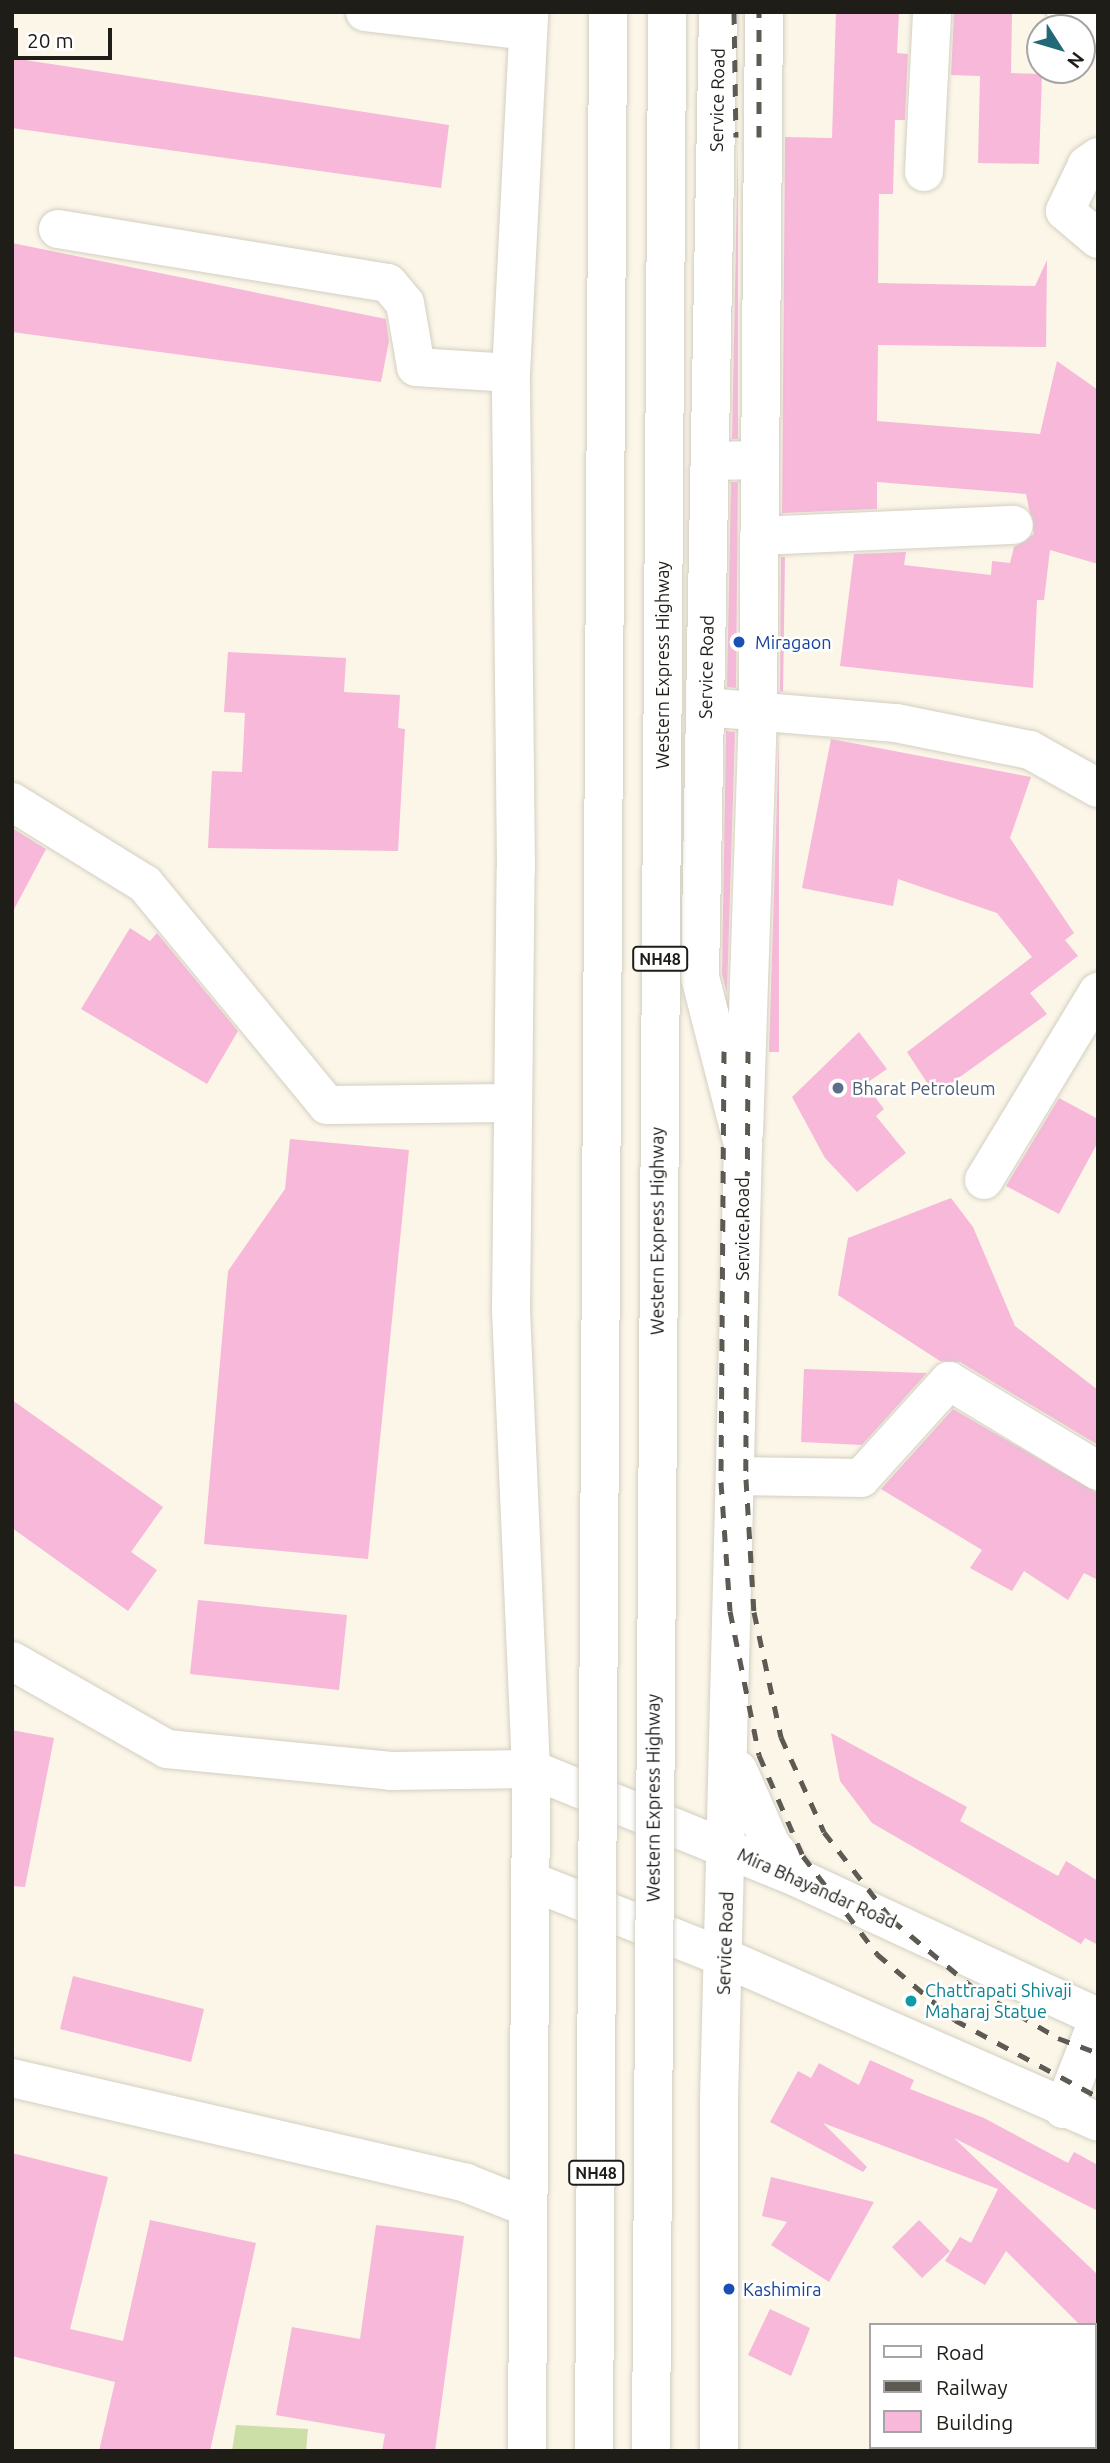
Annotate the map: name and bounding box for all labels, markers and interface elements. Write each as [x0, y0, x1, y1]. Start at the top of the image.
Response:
scale bar [18, 14, 116, 58]
north arrow [1026, 14, 1096, 84]
text: 20 m [27, 28, 74, 52]
street label: Service Road [705, 48, 729, 152]
text: N [1063, 48, 1089, 73]
street label: Western Express Highway [651, 561, 673, 769]
street label: Service Road [694, 615, 718, 719]
place label: Miragaon [755, 631, 831, 653]
marker: Miragaon [729, 632, 749, 652]
road number: NH48 [632, 946, 688, 972]
place label: Bharat Petroleum [852, 1077, 995, 1099]
marker: Bharat Petroleum [830, 1080, 846, 1096]
street label: Western Express Highway [646, 1127, 668, 1335]
street label: Service Road [731, 1177, 753, 1281]
street label: Western Express Highway [642, 1694, 664, 1902]
street label: Mira Bhayandar Road [734, 1843, 900, 1933]
street label: Service Road [712, 1891, 738, 1995]
place label: Chattrapati Shivaji Maharaj Statue [925, 1980, 1072, 2022]
marker: Chattrapati Shivaji Maharaj Statue [903, 1993, 919, 2009]
road number: NH48 [568, 2160, 624, 2186]
place label: Kashimira [743, 2278, 822, 2300]
marker: Kashimira [721, 2281, 737, 2297]
legend [869, 2323, 1096, 2449]
text: Road [936, 2340, 984, 2364]
text: Railway [936, 2375, 1008, 2399]
text: Building [936, 2410, 1013, 2434]

